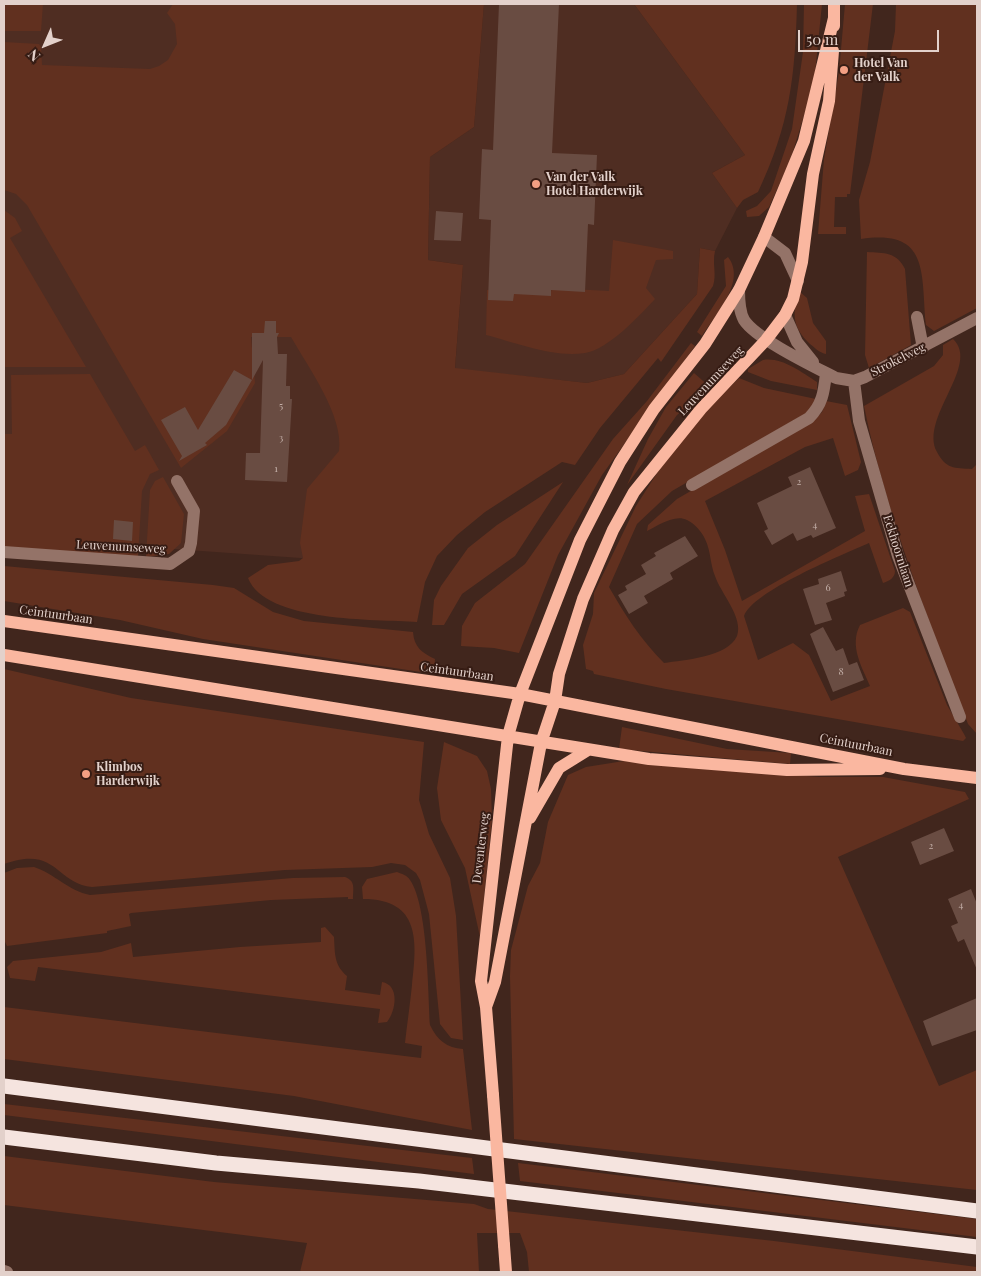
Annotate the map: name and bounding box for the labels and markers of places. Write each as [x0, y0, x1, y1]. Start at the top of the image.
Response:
place label: Hotel Van der Valk [854, 56, 908, 84]
marker: Hotel Van der Valk [838, 64, 850, 76]
place label: Van der Valk Hotel Harderwijk [546, 170, 643, 198]
marker: Van der Valk Hotel Harderwijk [530, 178, 542, 190]
place label: Klimbos Harderwijk [96, 760, 160, 788]
marker: Klimbos Harderwijk [80, 768, 92, 780]

